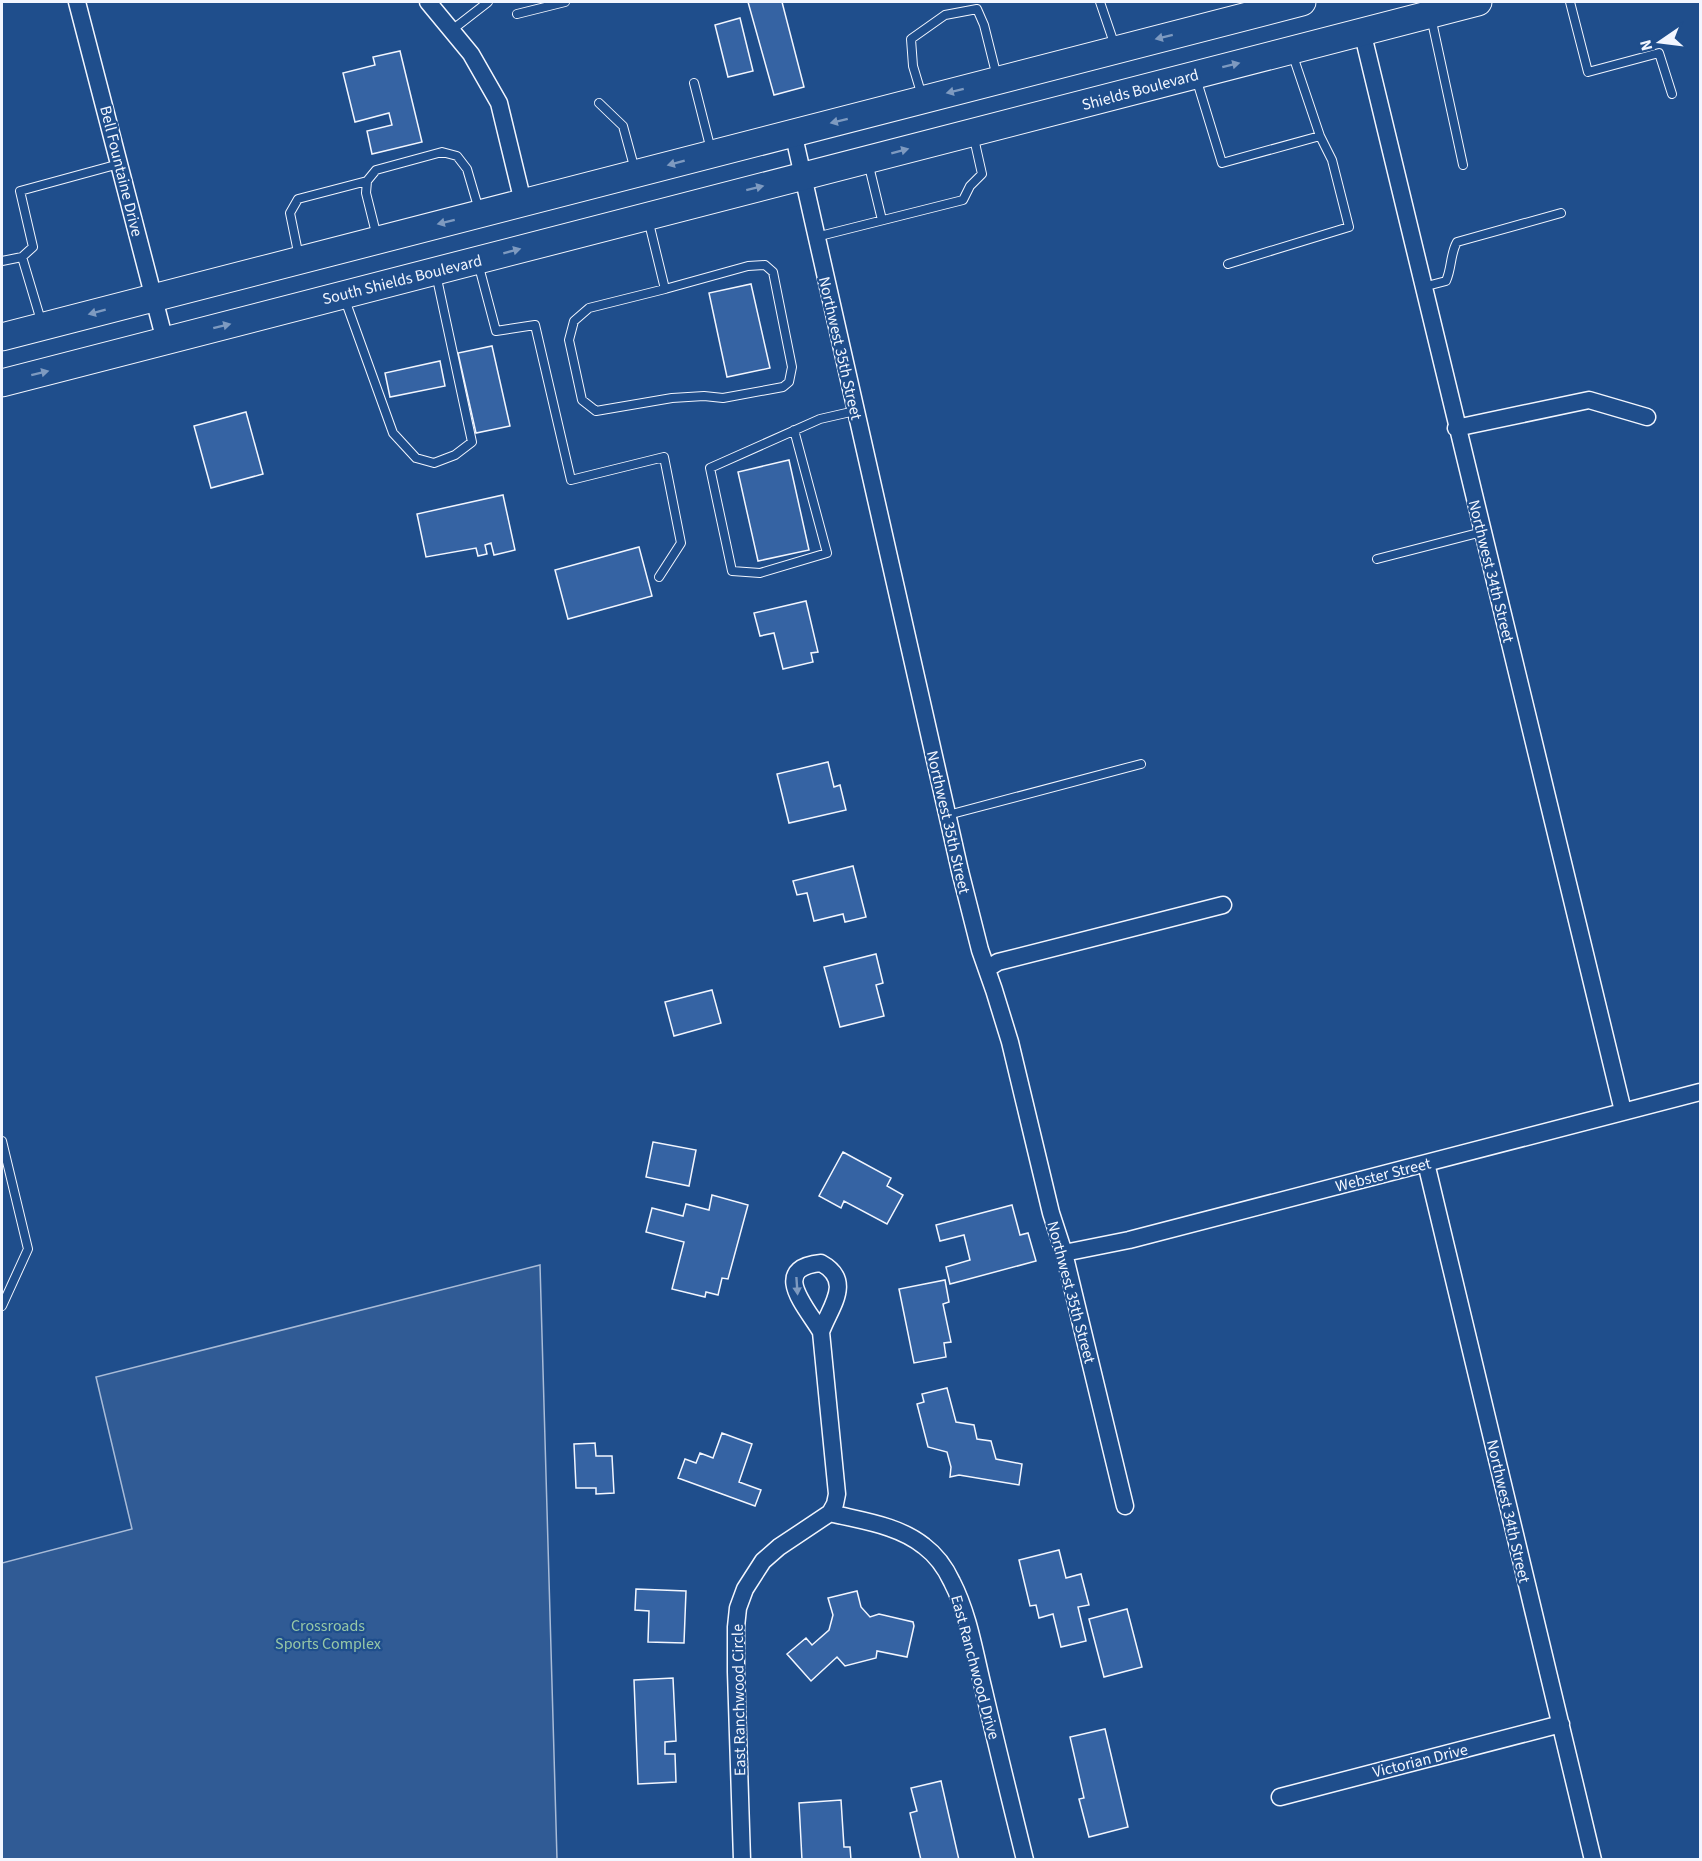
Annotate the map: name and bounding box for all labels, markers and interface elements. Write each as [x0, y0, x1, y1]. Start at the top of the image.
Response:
north arrow [1630, 12, 1690, 72]
one-way arrow [1155, 33, 1173, 42]
text: N [1634, 38, 1658, 53]
one-way arrow [1222, 60, 1240, 69]
street label: Shields Boulevard [1079, 64, 1201, 116]
one-way arrow [946, 86, 964, 96]
street label: Bell Fountaine Drive [94, 103, 148, 239]
one-way arrow [829, 116, 848, 126]
one-way arrow [891, 146, 909, 155]
one-way arrow [666, 159, 684, 168]
one-way arrow [746, 183, 764, 193]
one-way arrow [437, 218, 455, 228]
one-way arrow [503, 246, 521, 255]
street label: South Shields Boulevard [320, 250, 484, 310]
street label: Northwest 35th Street [813, 274, 867, 423]
one-way arrow [88, 307, 106, 317]
one-way arrow [213, 321, 231, 330]
one-way arrow [31, 368, 49, 377]
street label: Northwest 34th Street [1463, 498, 1520, 645]
street label: Northwest 35th Street [921, 748, 975, 897]
street label: Webster Street [1333, 1152, 1434, 1197]
street label: Northwest 35th Street [1041, 1219, 1101, 1366]
one-way arrow [792, 1277, 801, 1296]
street label: Northwest 34th Street [1481, 1437, 1535, 1586]
street label: East Ranchwood Drive [945, 1592, 1005, 1742]
park label: Crossroads Sports Complex [275, 1615, 381, 1655]
street label: East Ranchwood Circle [727, 1624, 751, 1776]
street label: Victorian Drive [1370, 1739, 1470, 1783]

